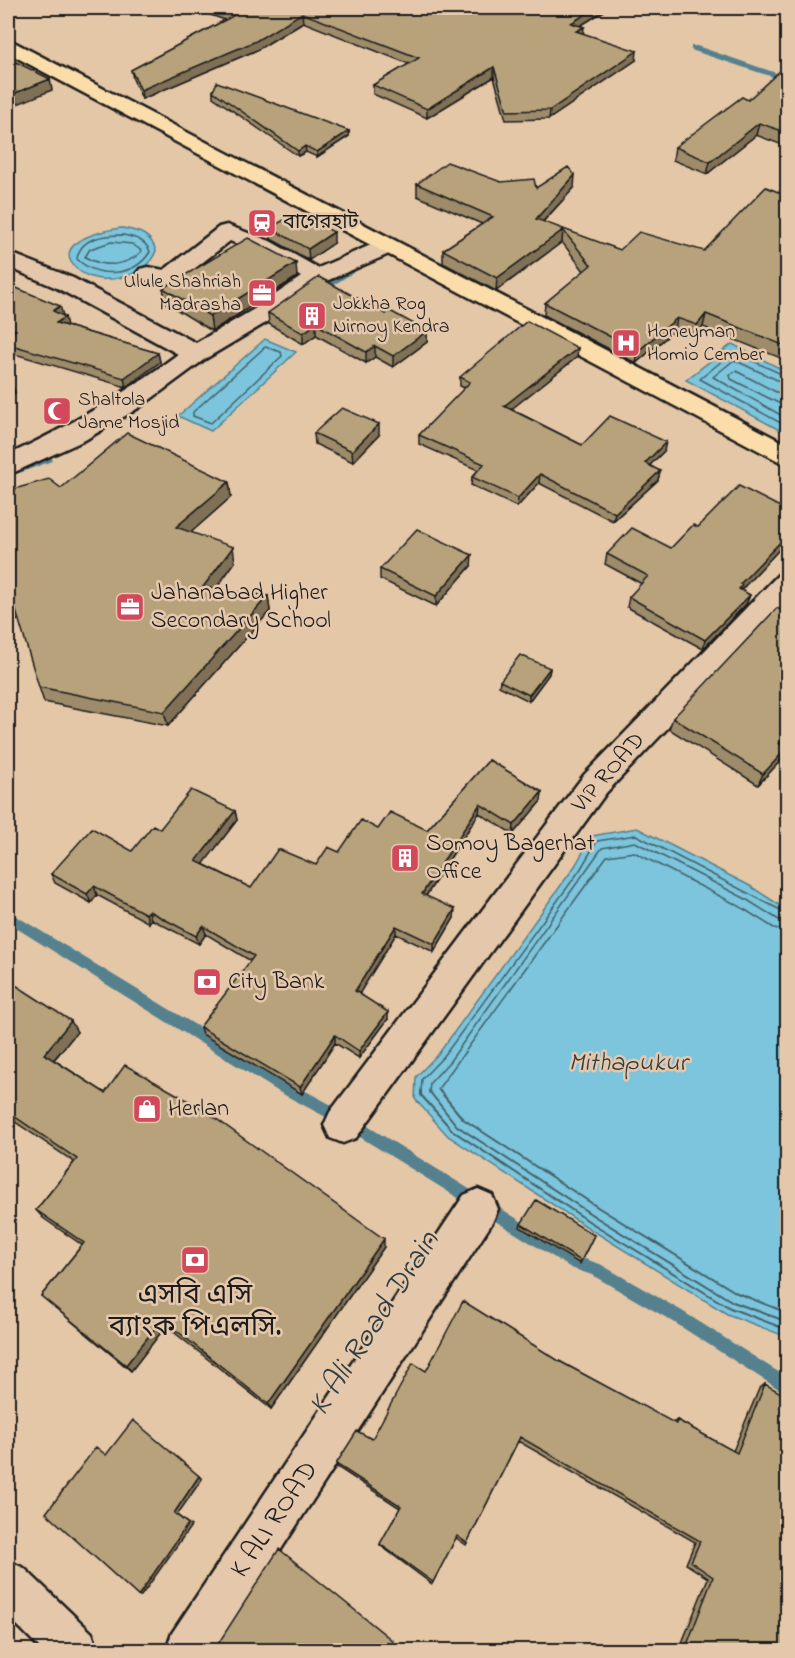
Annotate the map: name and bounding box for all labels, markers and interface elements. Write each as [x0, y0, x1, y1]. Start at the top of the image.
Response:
station icon: বাগেরহাট [246, 207, 278, 239]
place label: বাগেরহাট [282, 209, 359, 238]
place label: Ulule Shahriah Madrasha [124, 268, 241, 320]
office icon: Ulule Shahriah Madrasha [246, 277, 278, 309]
place label: Jokkha Rog Nirnoy Kendra [333, 290, 449, 342]
building icon: Jokkha Rog Nirnoy Kendra [296, 300, 328, 332]
place label: Honeyman Homio Cember [647, 318, 766, 370]
hospital icon: Honeyman Homio Cember [610, 327, 642, 359]
place label: Shaltola Jame Mosjid [78, 386, 180, 438]
mosque icon: Shaltola Jame Mosjid [41, 395, 73, 427]
place label: Jahanabad Higher Secondary School [151, 576, 331, 640]
office icon: Jahanabad Higher Secondary School [114, 591, 146, 623]
street label: VIP ROAD [563, 725, 654, 822]
place label: Somoy Bagerhat Office [426, 827, 595, 890]
building icon: Somoy Bagerhat Office [389, 842, 421, 874]
place label: City Bank [228, 965, 325, 1001]
bank icon: City Bank [191, 966, 223, 998]
water label: Mithapukur [569, 1045, 690, 1083]
place label: Herlan [168, 1092, 229, 1127]
shop icon: Herlan [131, 1093, 163, 1125]
water label: K Ali Road Drain [298, 1221, 453, 1426]
bank icon: এসবি এসি ব্যাংক পিএলসি. [179, 1244, 211, 1276]
place label: এসবি এসি ব্যাংক পিএলসি. [108, 1276, 281, 1349]
street label: K ALI ROAD [221, 1453, 329, 1587]

